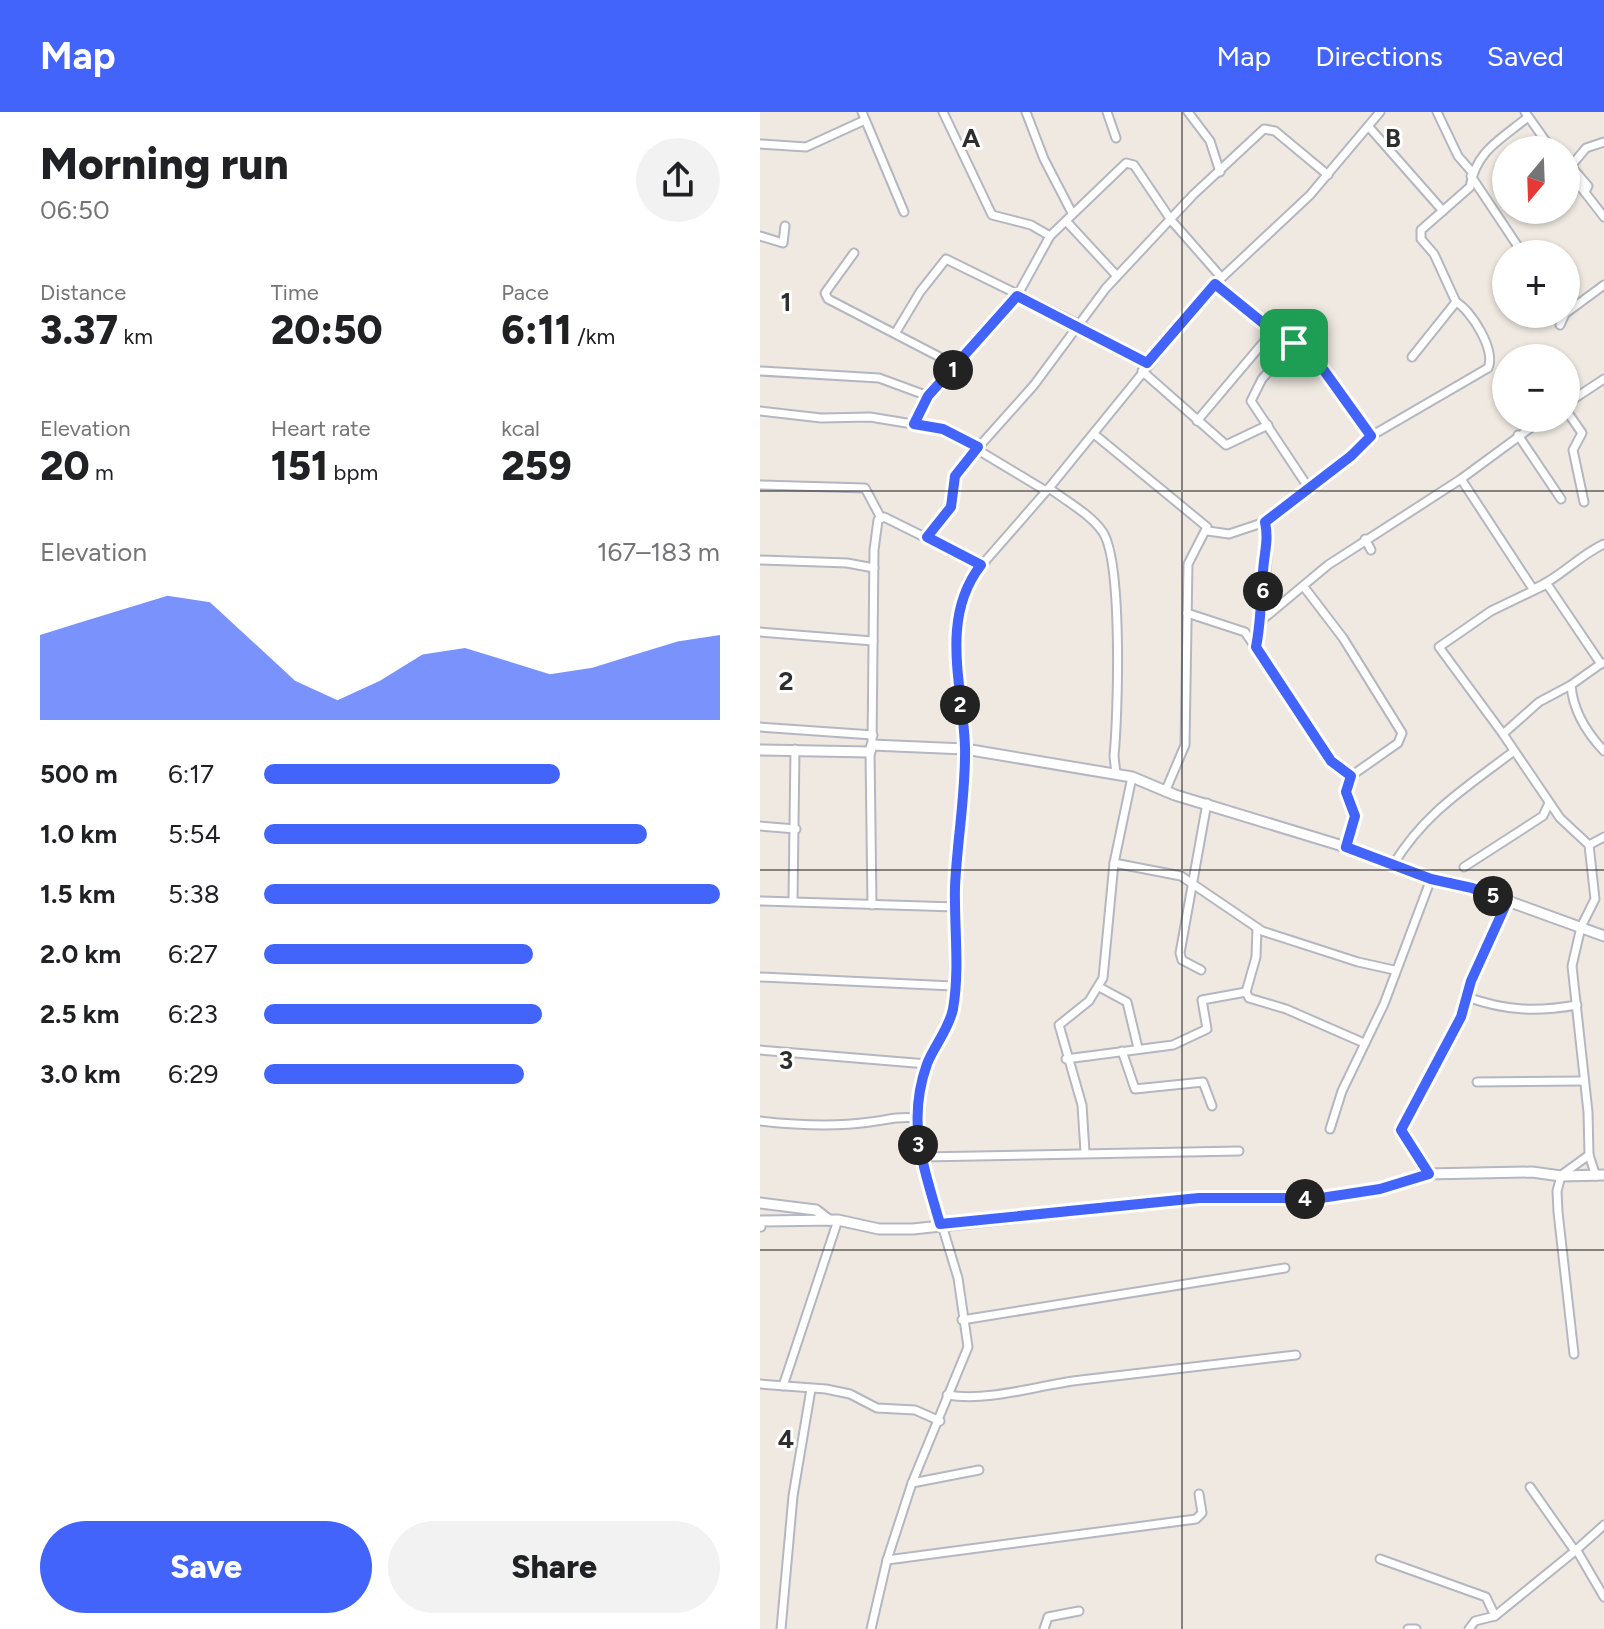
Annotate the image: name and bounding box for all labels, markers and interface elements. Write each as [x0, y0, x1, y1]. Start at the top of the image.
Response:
text: Map [40, 33, 116, 79]
text: Map [1217, 39, 1271, 73]
text: Directions [1315, 39, 1443, 73]
text: Saved [1487, 39, 1564, 73]
text: A [962, 122, 981, 154]
text: B [1385, 122, 1401, 154]
north arrow [1492, 136, 1580, 224]
map controls [1492, 136, 1580, 432]
text: Morning run [40, 137, 289, 190]
button: share [636, 138, 720, 222]
text: 06:50 [40, 194, 110, 226]
button: + [1492, 240, 1580, 328]
text: Distance [40, 279, 126, 306]
text: Time [271, 279, 319, 306]
text: Pace [501, 279, 549, 306]
text: 1 [781, 286, 791, 318]
text: 3.37 [40, 306, 118, 354]
text: 20:50 [271, 306, 383, 354]
text: 6:11 [501, 306, 572, 354]
pin [1260, 309, 1328, 377]
icon: arrive [1272, 321, 1316, 365]
text: km [118, 323, 153, 350]
text: /km [572, 323, 615, 350]
button: − [1492, 344, 1580, 432]
pin: 1 [933, 350, 973, 390]
text: 1 [948, 356, 958, 383]
text: Elevation [40, 415, 130, 442]
text: Heart rate [271, 415, 371, 442]
text: kcal [501, 415, 540, 442]
text: 20 [40, 442, 90, 490]
text: 151 [271, 442, 328, 490]
text: 259 [501, 442, 572, 490]
text: m [90, 459, 114, 486]
text: bpm [328, 459, 378, 486]
text: Elevation [40, 536, 147, 568]
text: 167–183 m [597, 536, 720, 568]
pin: 6 [1243, 571, 1283, 611]
text: 6 [1257, 577, 1269, 604]
text: 2 [778, 665, 794, 697]
pin: 2 [940, 685, 980, 725]
text: 2 [954, 691, 966, 718]
text: 500 m [40, 758, 118, 790]
text: 6:17 [168, 758, 214, 790]
text: 1.0 km [40, 818, 117, 850]
text: 5:54 [168, 818, 221, 850]
pin: 5 [1473, 876, 1513, 916]
text: 1.5 km [40, 878, 115, 910]
text: 5:38 [168, 878, 220, 910]
text: 5 [1487, 882, 1499, 909]
text: 2.0 km [40, 938, 121, 970]
text: 6:27 [168, 938, 218, 970]
text: 2.5 km [40, 998, 119, 1030]
text: 6:23 [168, 998, 218, 1030]
text: 3 [779, 1044, 793, 1076]
text: 3.0 km [40, 1058, 121, 1090]
text: 6:29 [168, 1058, 219, 1090]
pin: 3 [898, 1125, 938, 1165]
text: 3 [912, 1131, 924, 1158]
pin: 4 [1285, 1179, 1325, 1219]
text: 4 [1298, 1185, 1312, 1212]
text: 4 [778, 1423, 794, 1455]
button: Save [40, 1521, 372, 1613]
button: Share [388, 1521, 720, 1613]

